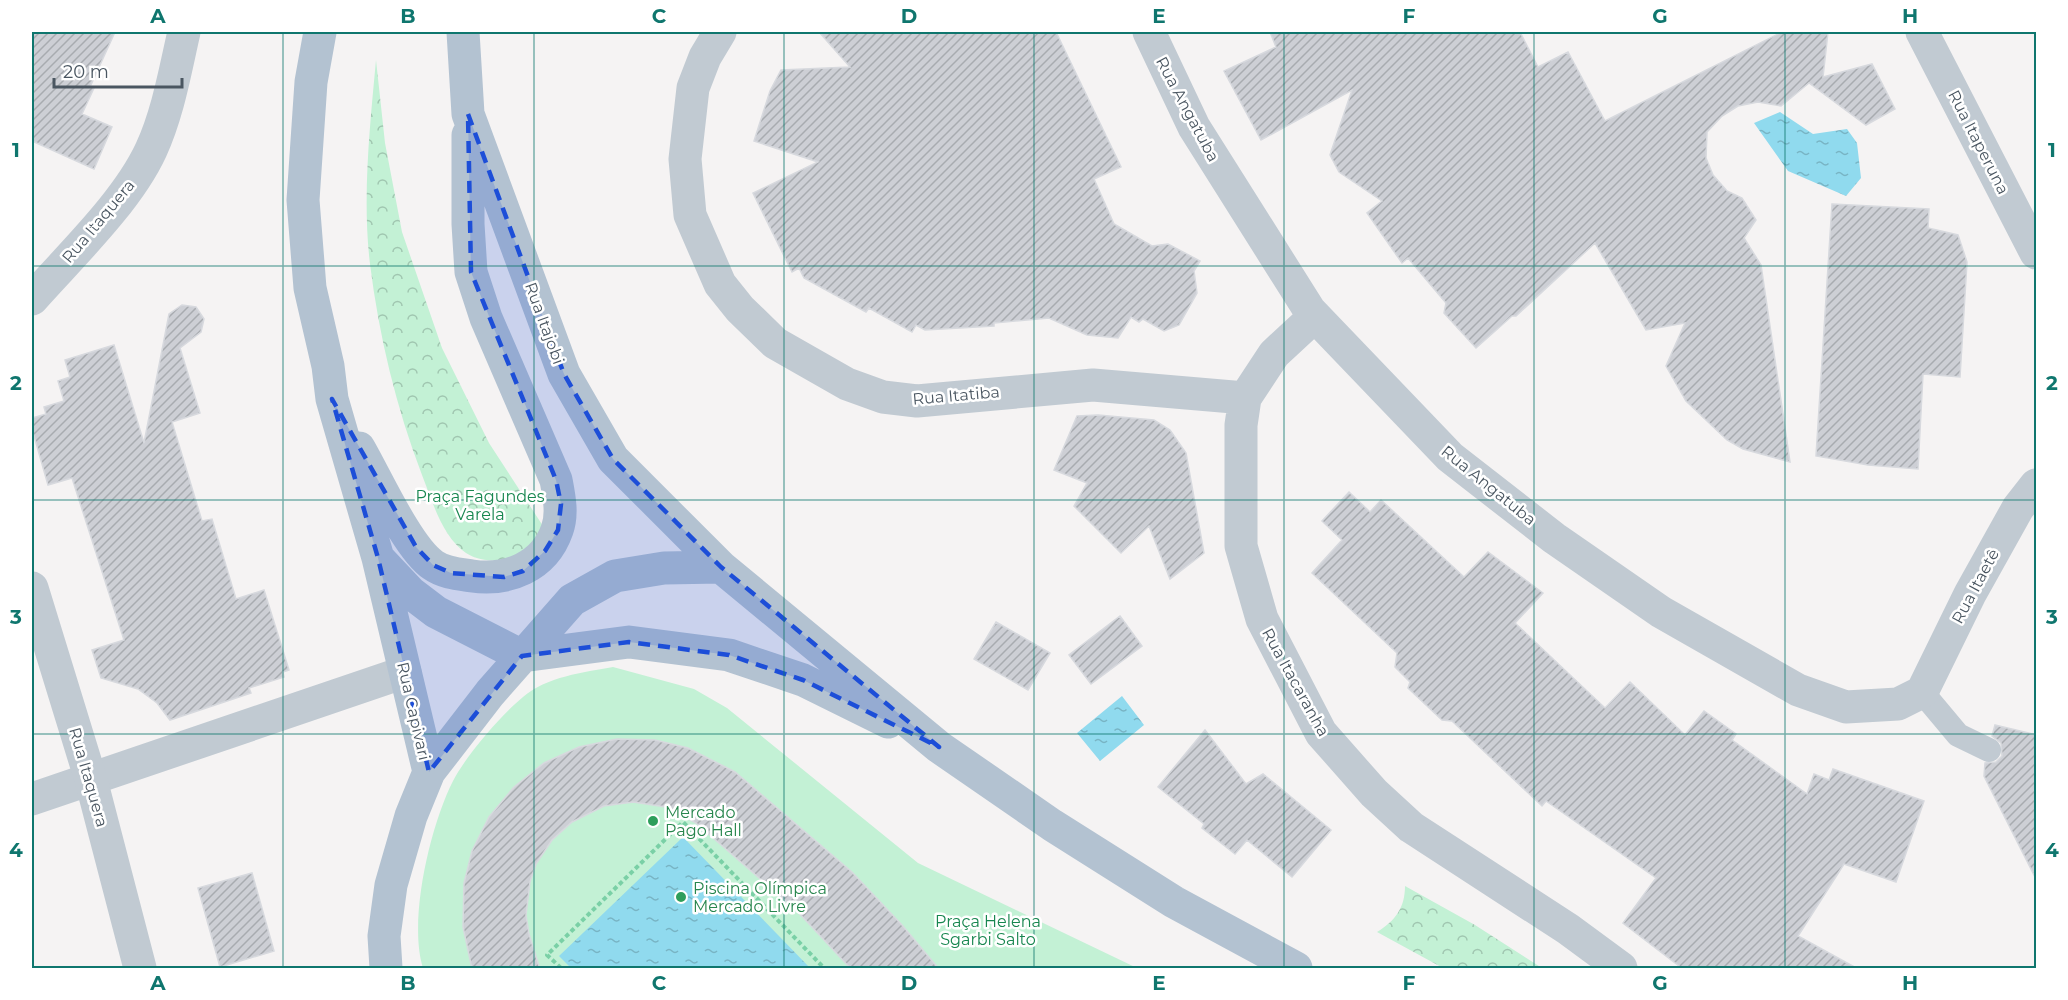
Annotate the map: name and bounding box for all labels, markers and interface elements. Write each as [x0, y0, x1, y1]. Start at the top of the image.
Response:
text: A [149, 4, 166, 28]
text: B [400, 4, 416, 28]
text: C [652, 4, 667, 28]
text: D [901, 4, 917, 28]
text: E [1152, 4, 1166, 28]
text: F [1403, 4, 1416, 28]
text: G [1652, 4, 1668, 28]
text: H [1902, 4, 1918, 28]
scale bar [54, 51, 182, 89]
street label: Rua Angatuba [1152, 54, 1223, 165]
text: 20 m [63, 61, 109, 83]
street label: Rua Itaperuna [1944, 87, 2013, 197]
text: 1 [12, 138, 20, 162]
text: 1 [2048, 138, 2056, 162]
street label: Rua Itaquera [58, 176, 139, 267]
street label: Rua Itajobi [521, 280, 568, 367]
text: 2 [10, 371, 22, 395]
text: 2 [2046, 371, 2058, 395]
street label: Rua Itatiba [912, 382, 1000, 409]
street label: Rua Angatuba [1438, 441, 1540, 529]
park label: Praça Fagundes Varela [415, 487, 545, 524]
street label: Rua Itaetê [1948, 546, 2003, 627]
text: 3 [9, 605, 22, 629]
text: 3 [2045, 605, 2058, 629]
street label: Rua Itacaranha [1258, 625, 1333, 740]
street label: Rua Capivari [393, 660, 434, 762]
street label: Rua Itaquera [65, 725, 112, 829]
place label: Mercado Pago Hall [665, 803, 742, 840]
marker: Mercado Pago Hall [646, 814, 660, 828]
text: 4 [9, 838, 23, 862]
text: 4 [2045, 838, 2059, 862]
place label: Piscina Olímpica Mercado Livre [693, 879, 827, 916]
marker: Piscina Olímpica Mercado Livre [674, 890, 688, 904]
park label: Praça Helena Sgarbi Salto [935, 912, 1041, 949]
text: A [149, 971, 166, 995]
text: B [400, 971, 416, 995]
text: C [652, 971, 667, 995]
text: D [901, 971, 917, 995]
text: E [1152, 971, 1166, 995]
text: F [1403, 971, 1416, 995]
text: G [1652, 971, 1668, 995]
text: H [1902, 971, 1918, 995]

